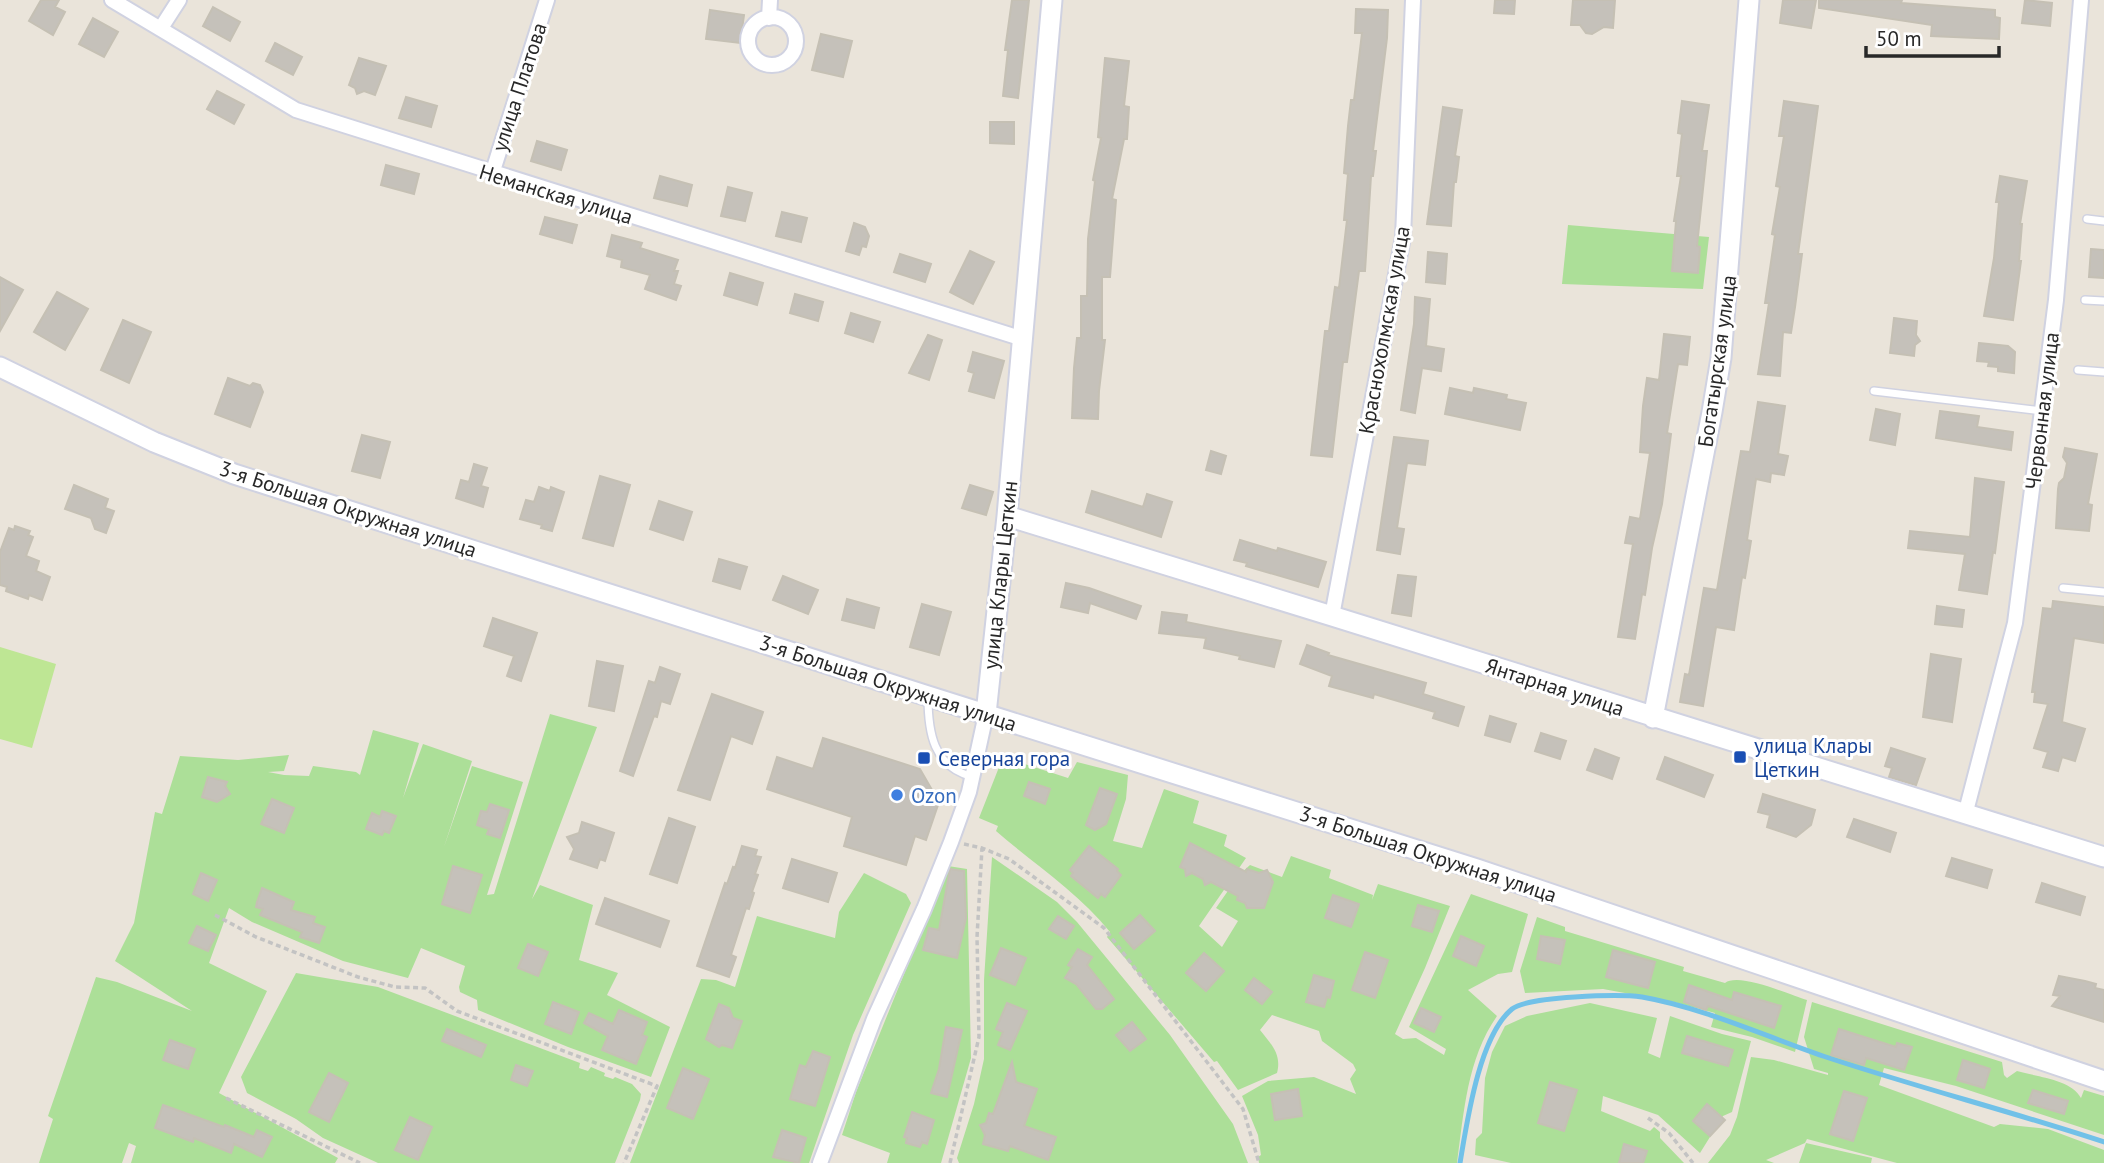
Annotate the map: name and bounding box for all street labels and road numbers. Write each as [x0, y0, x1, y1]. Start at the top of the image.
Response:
street label: улица Платова [485, 19, 553, 155]
street label: Неманская улица [476, 158, 636, 230]
street label: Краснохолмская улица [1352, 224, 1416, 436]
street label: Богатырская улица [1692, 273, 1742, 449]
street label: Червонная улица [2019, 331, 2065, 491]
street label: 3-я Большая Окружная улица [216, 455, 480, 563]
street label: улица Клары Цеткин [977, 479, 1023, 671]
street label: 3-я Большая Окружная улица [756, 629, 1020, 737]
street label: Янтарная улица [1482, 652, 1628, 722]
street label: 3-я Большая Окружная улица [1296, 800, 1560, 908]

